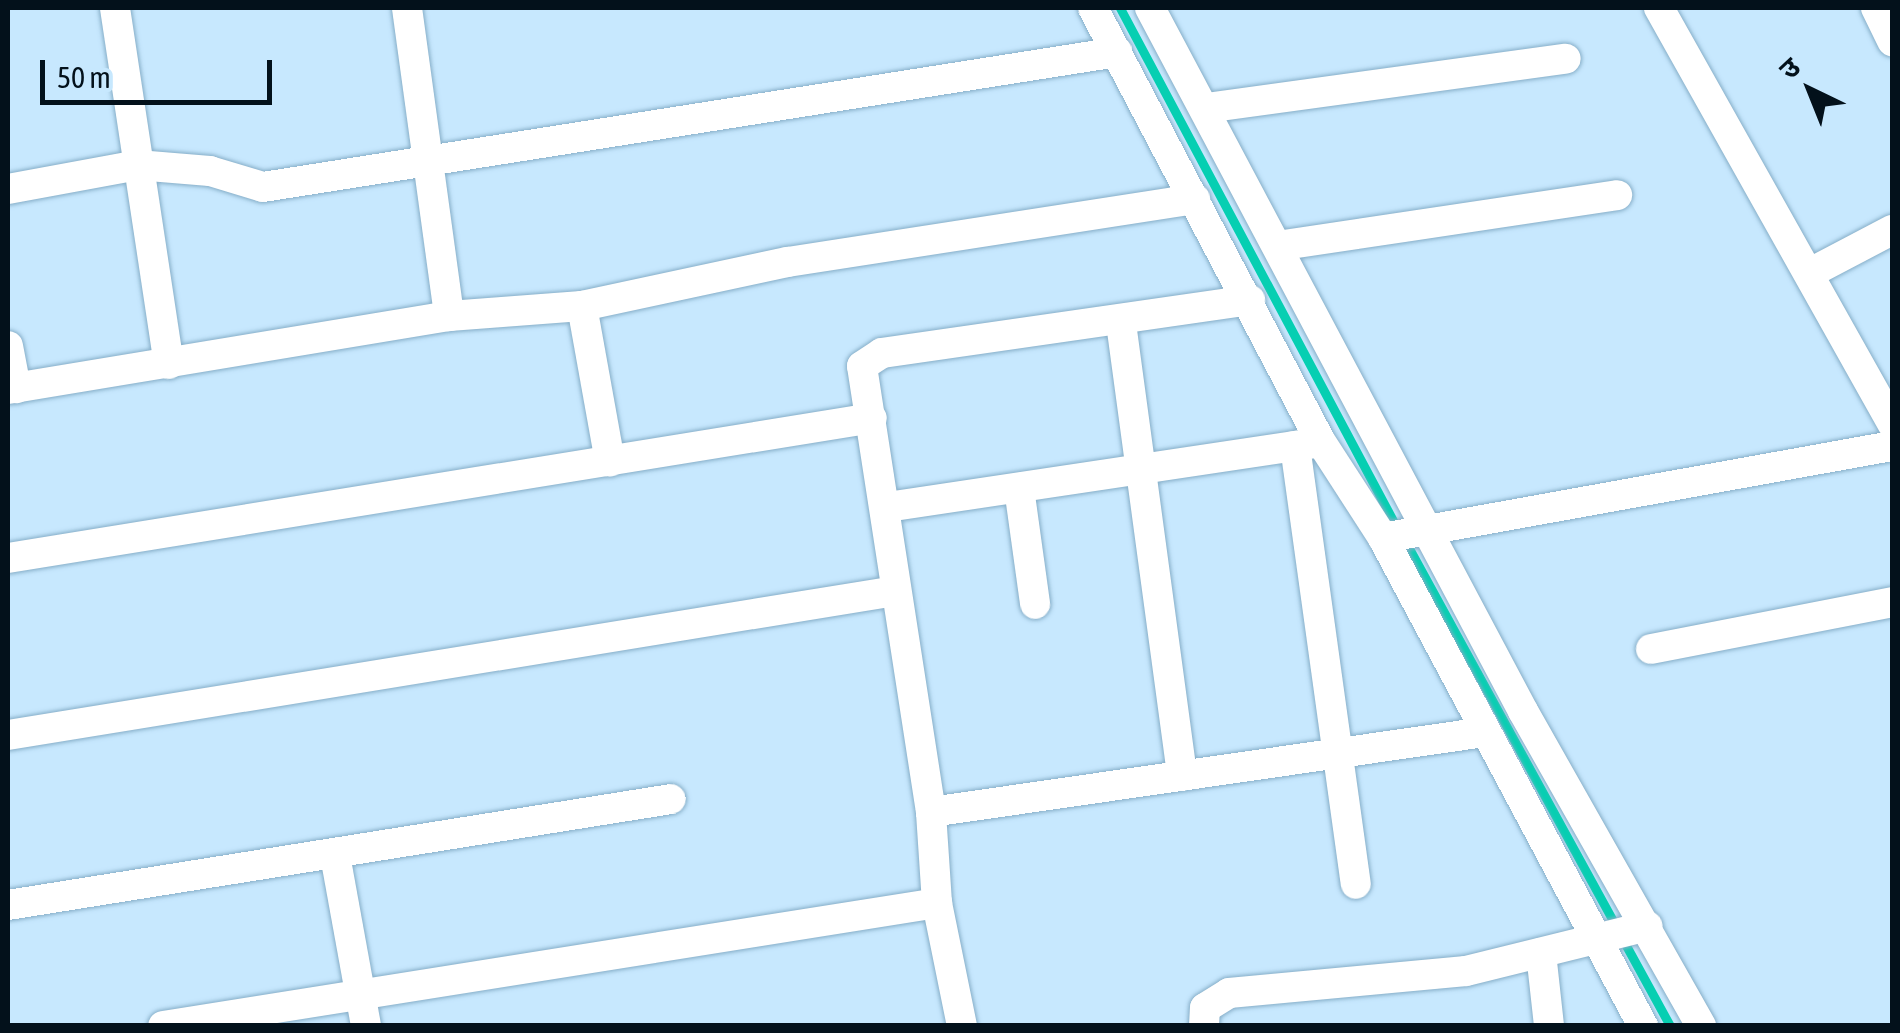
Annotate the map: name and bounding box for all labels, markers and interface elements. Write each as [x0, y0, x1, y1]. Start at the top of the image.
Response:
scale bar [45, 40, 278, 102]
north arrow [1760, 40, 1860, 140]
text: उ [1773, 51, 1806, 85]
text: 50 m [57, 60, 111, 94]

